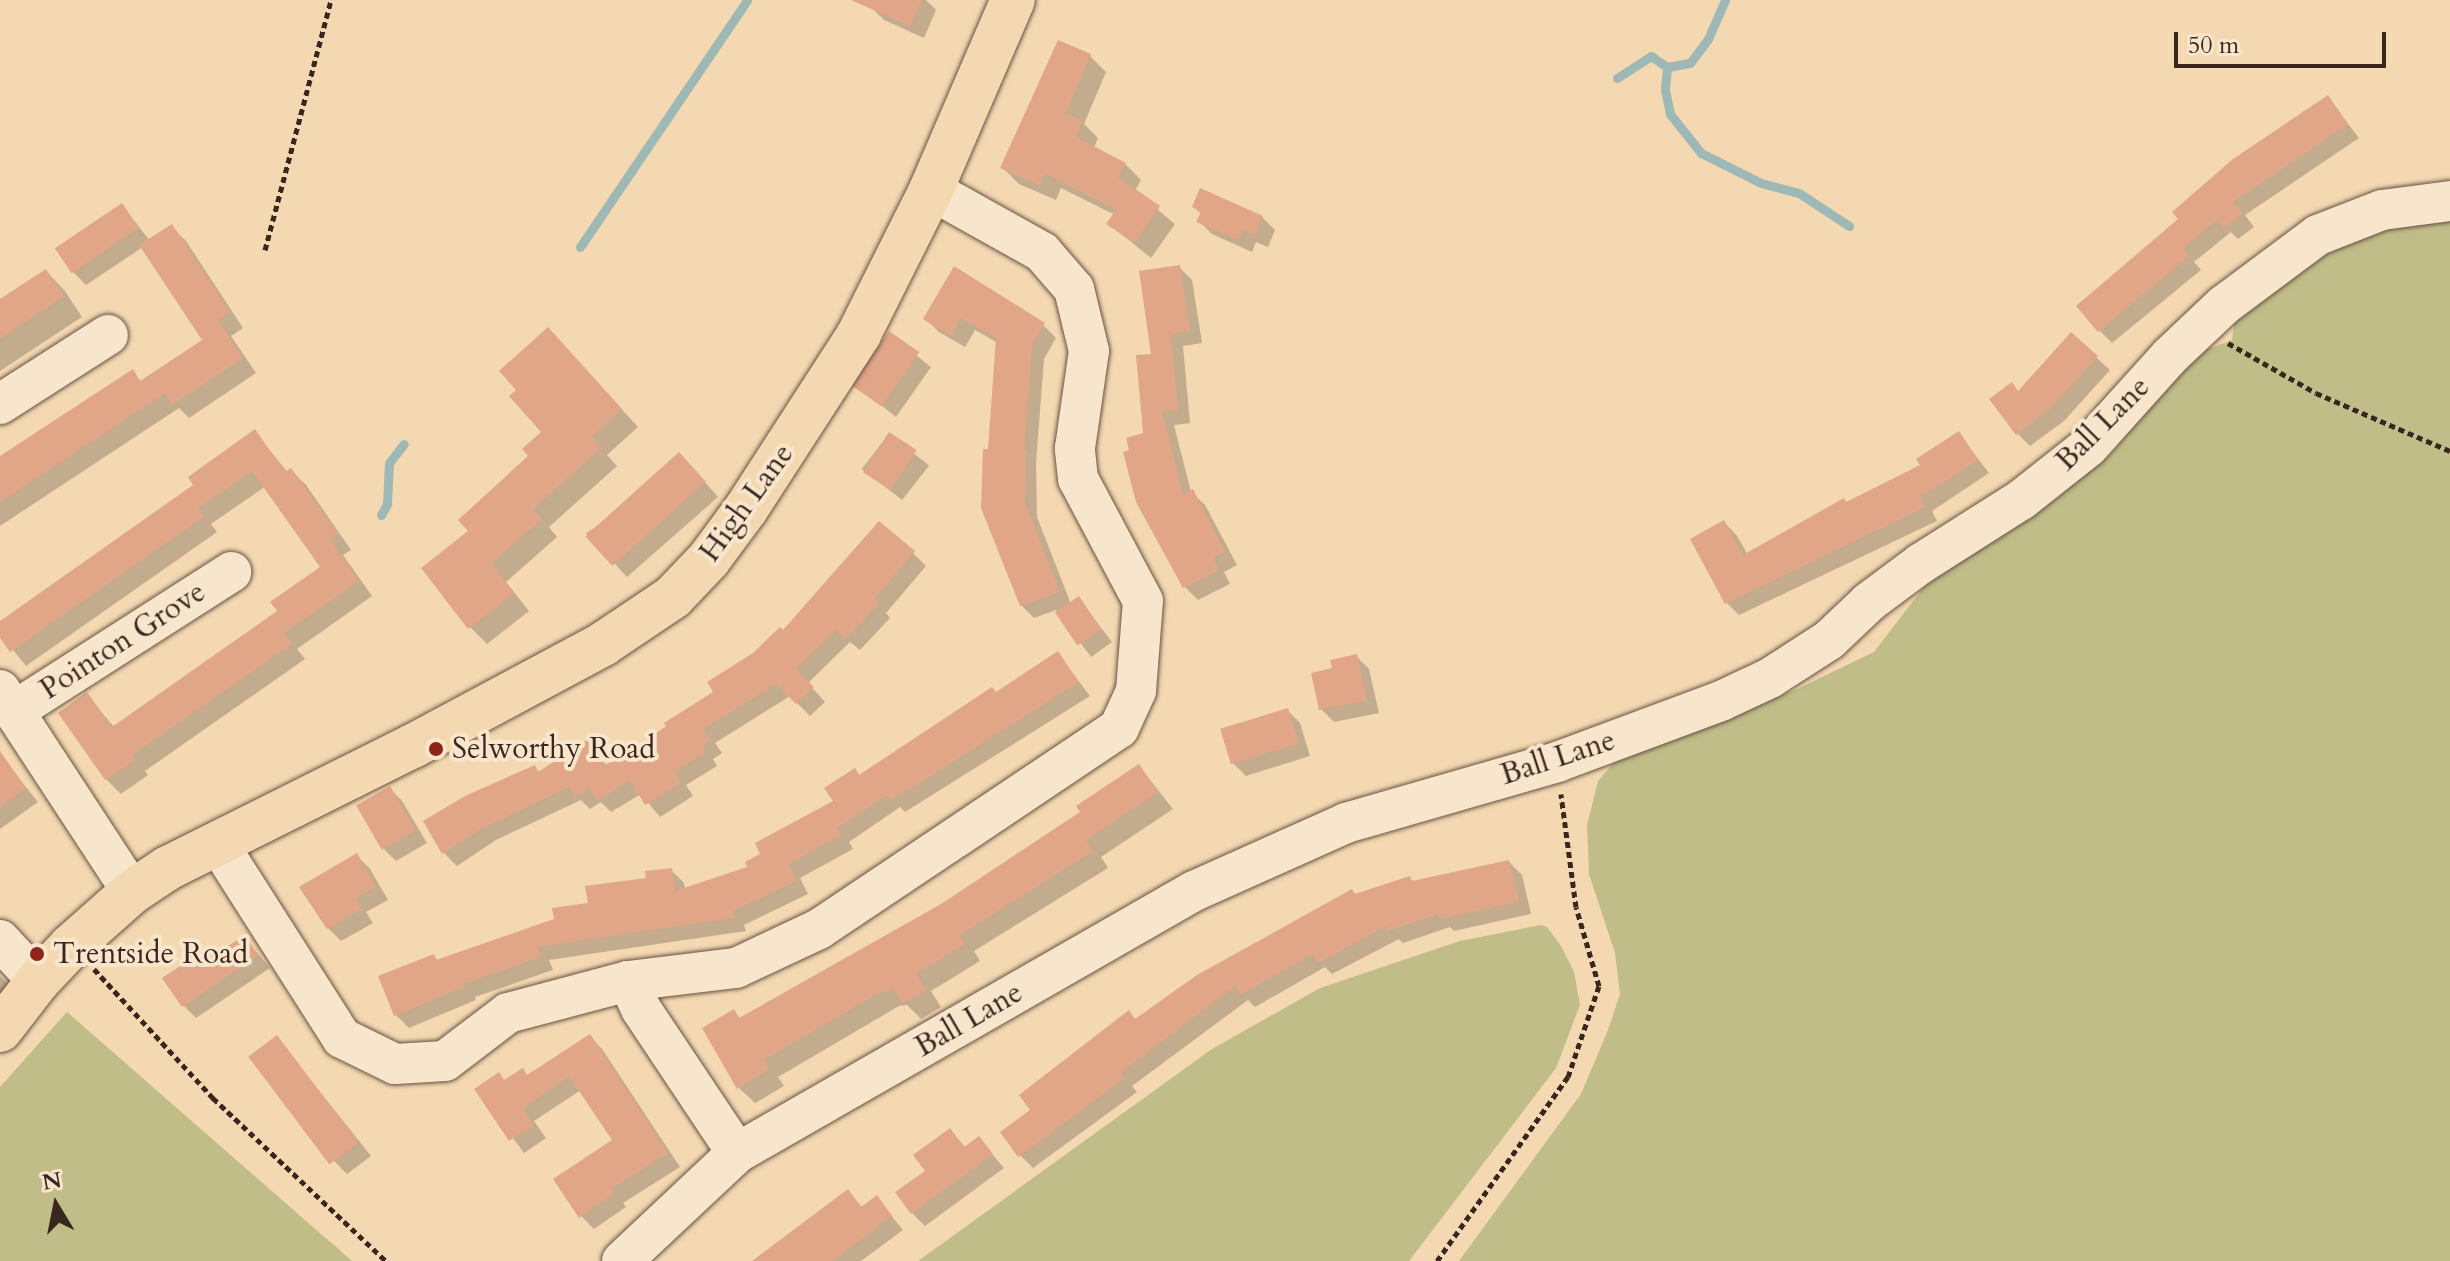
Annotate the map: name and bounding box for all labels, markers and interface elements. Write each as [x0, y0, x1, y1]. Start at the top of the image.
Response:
scale bar [2178, 16, 2390, 66]
text: 50 m [2188, 29, 2239, 62]
street label: Ball Lane [2048, 369, 2158, 479]
street label: High Lane [692, 437, 802, 569]
street label: Pointon Grove [34, 574, 212, 708]
street label: Ball Lane [1496, 723, 1620, 793]
place label: Selworthy Road [452, 731, 655, 767]
marker: Selworthy Road [427, 740, 445, 758]
place label: Trentside Road [53, 936, 248, 972]
marker: Trentside Road [28, 945, 46, 963]
street label: Ball Lane [909, 975, 1029, 1065]
north arrow [16, 1165, 96, 1245]
text: N [40, 1165, 64, 1198]

